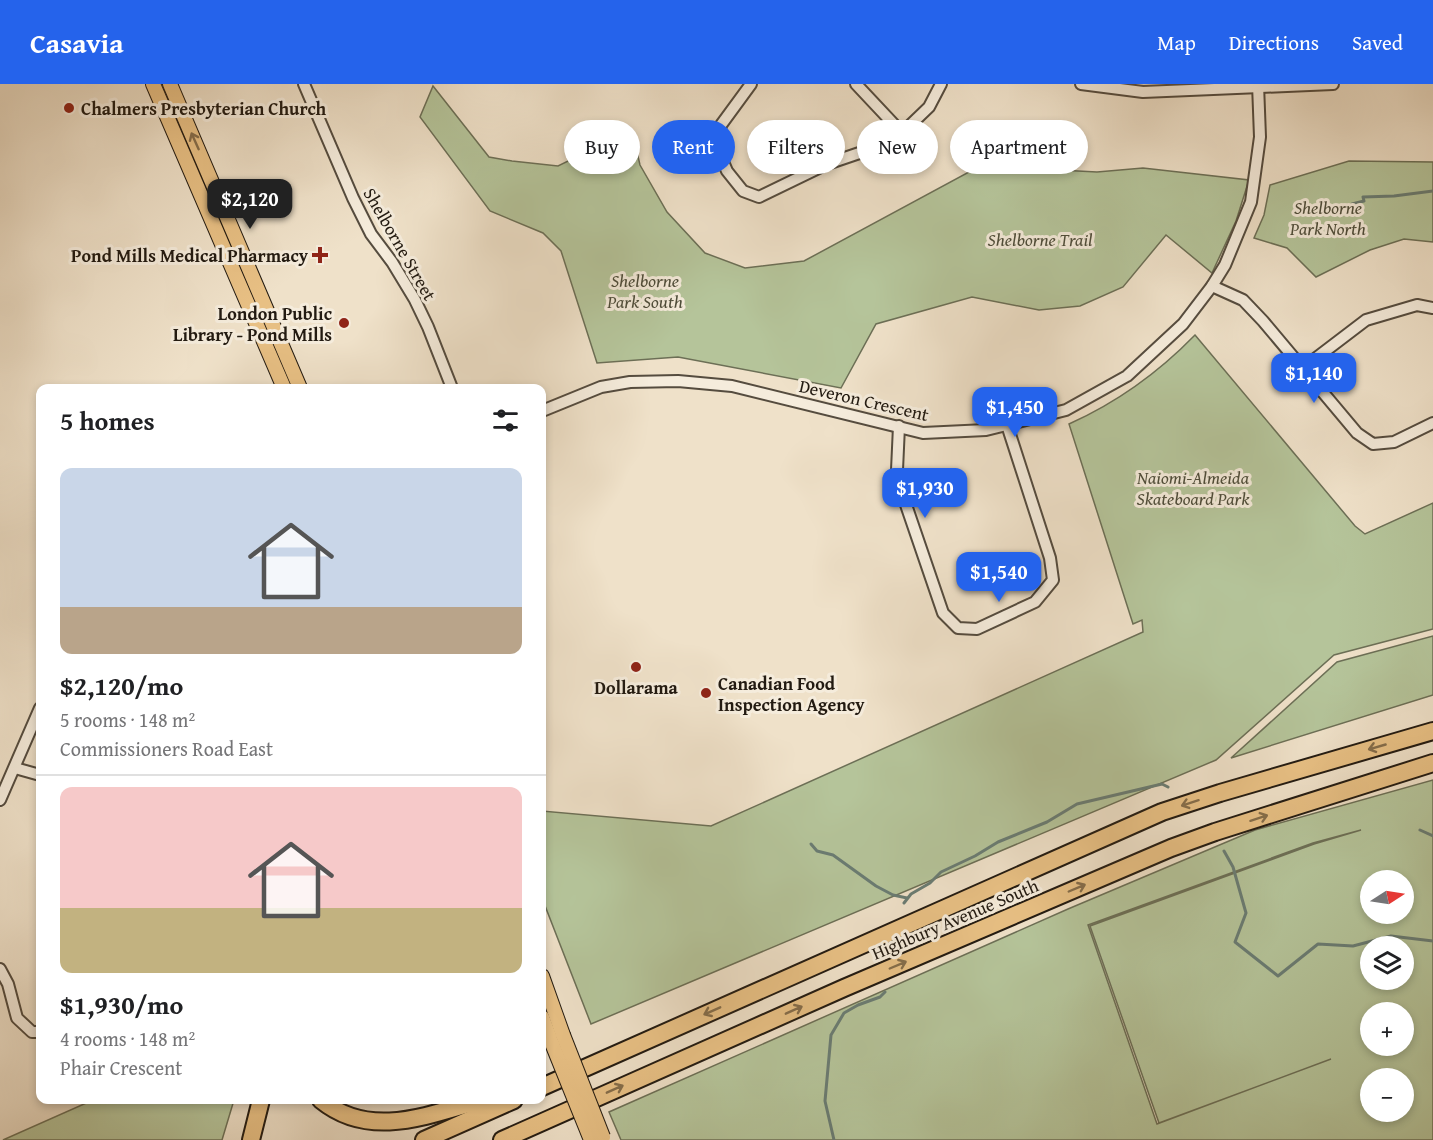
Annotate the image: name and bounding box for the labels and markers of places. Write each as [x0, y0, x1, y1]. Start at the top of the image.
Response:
place label: Chalmers Presbyterian Church [81, 95, 326, 122]
marker: Chalmers Presbyterian Church [62, 101, 76, 115]
pin: $2,120 [201, 179, 299, 230]
place label: Pond Mills Medical Pharmacy [71, 242, 309, 269]
marker: Pond Mills Medical Pharmacy [313, 248, 327, 262]
place label: London Public Library - Pond Mills [173, 300, 332, 348]
marker: London Public Library - Pond Mills [337, 316, 351, 330]
pin: $1,140 [1265, 353, 1363, 404]
pin: $1,450 [966, 387, 1064, 438]
pin: $1,930 [876, 468, 974, 519]
pin: $1,540 [950, 552, 1048, 603]
marker: Dollarama [629, 660, 643, 674]
place label: Canadian Food Inspection Agency [718, 670, 865, 718]
place label: Dollarama [594, 674, 679, 701]
marker: Canadian Food Inspection Agency [699, 686, 713, 700]

